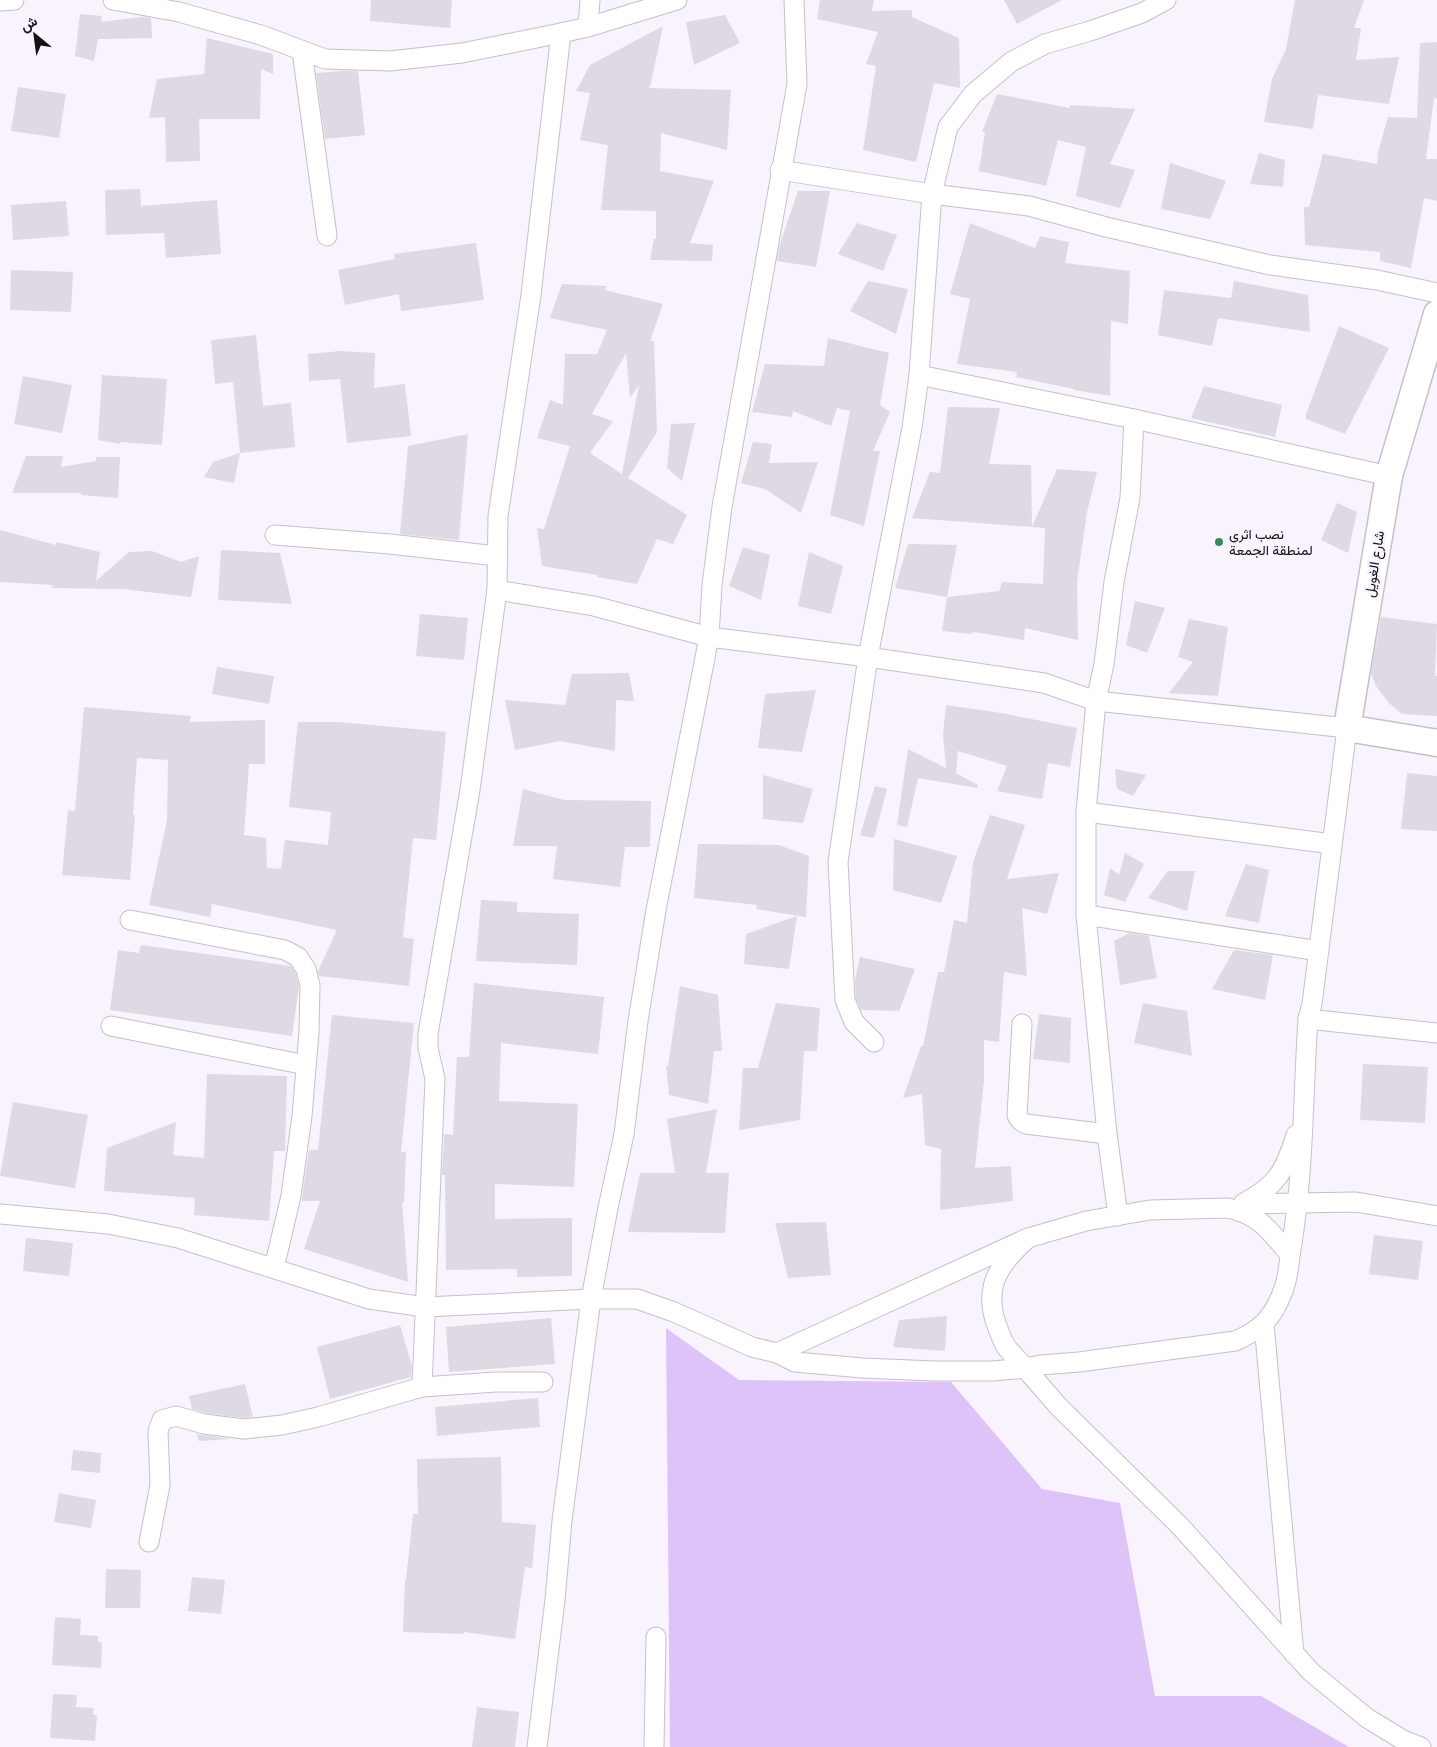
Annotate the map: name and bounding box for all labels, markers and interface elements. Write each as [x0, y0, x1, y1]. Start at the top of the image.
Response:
north arrow [10, 10, 60, 60]
text: ش [17, 12, 41, 36]
place label: نصب اثري لمنطقة الجمعة [1229, 525, 1313, 559]
street label: شارع الغويل [1360, 529, 1390, 599]
marker: نصب اثري لمنطقة الجمعة [1213, 536, 1225, 548]

